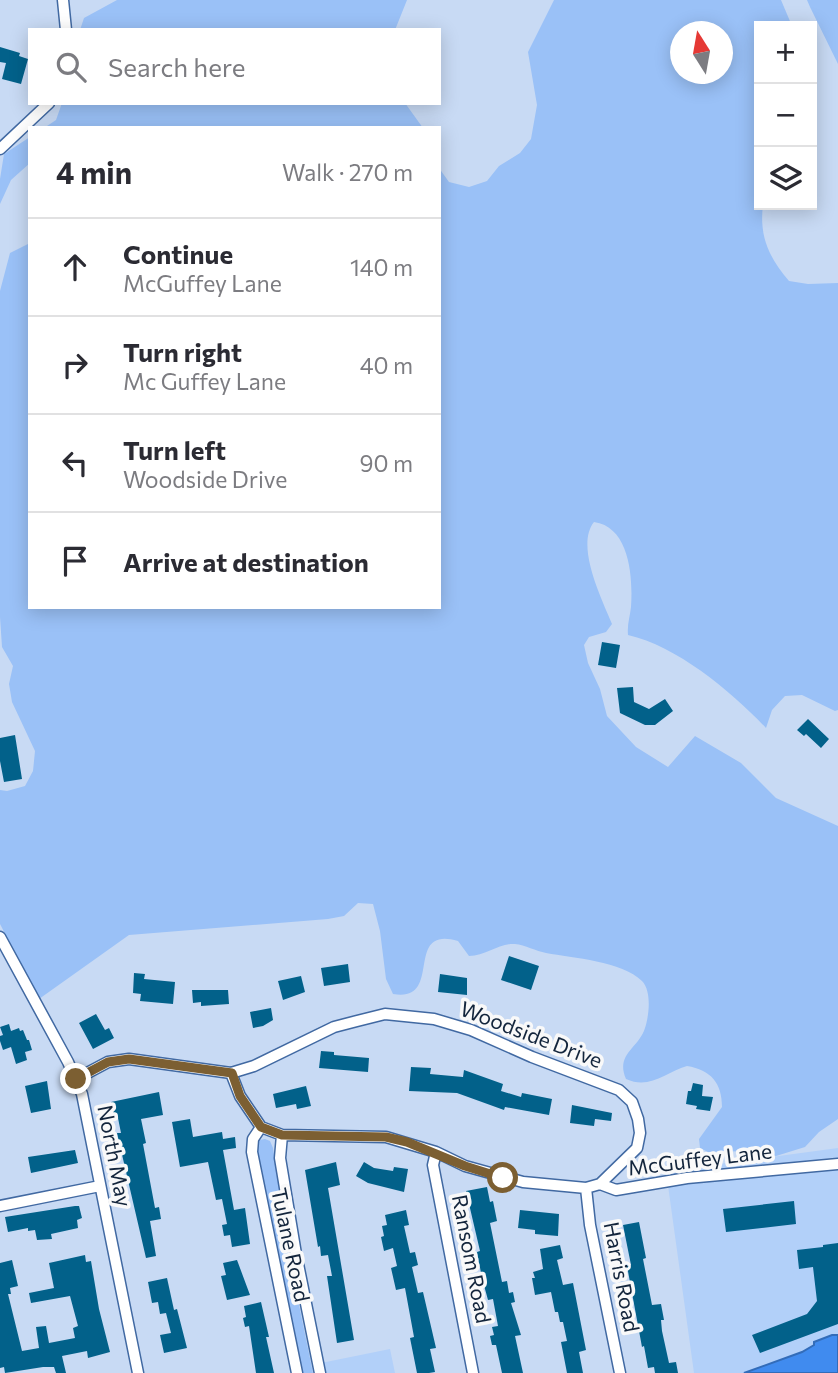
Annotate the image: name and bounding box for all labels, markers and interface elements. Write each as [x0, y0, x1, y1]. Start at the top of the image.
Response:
north arrow [670, 21, 733, 84]
map controls [754, 21, 817, 210]
button: + [754, 21, 817, 84]
search box [28, 28, 441, 105]
icon: search [52, 48, 90, 86]
text: Search here [108, 51, 246, 82]
button: − [754, 84, 817, 147]
button: layers [754, 147, 817, 210]
text: 4 min [56, 153, 132, 190]
text: Walk · 270 m [282, 158, 413, 186]
text: Continue [123, 238, 233, 269]
icon: ahead [56, 248, 94, 286]
text: 140 m [350, 253, 413, 281]
text: McGuffey Lane [123, 269, 282, 297]
text: Turn right [123, 336, 242, 367]
icon: right [56, 346, 94, 384]
text: 40 m [360, 351, 413, 379]
text: Mc Guffey Lane [123, 367, 286, 395]
text: Turn left [123, 434, 226, 465]
icon: left [56, 444, 94, 482]
text: 90 m [360, 449, 413, 477]
text: Woodside Drive [123, 465, 287, 493]
icon: arrive [56, 542, 94, 580]
text: Arrive at destination [123, 546, 369, 577]
street label: Woodside Drive [457, 995, 606, 1072]
route end [60, 1063, 91, 1094]
street label: North May [93, 1103, 138, 1209]
street label: McGuffey Lane [626, 1137, 773, 1180]
route start [487, 1162, 518, 1193]
street label: Tulane Road [267, 1185, 316, 1304]
street label: Ransom Road [448, 1192, 497, 1325]
street label: Harris Road [600, 1220, 645, 1334]

